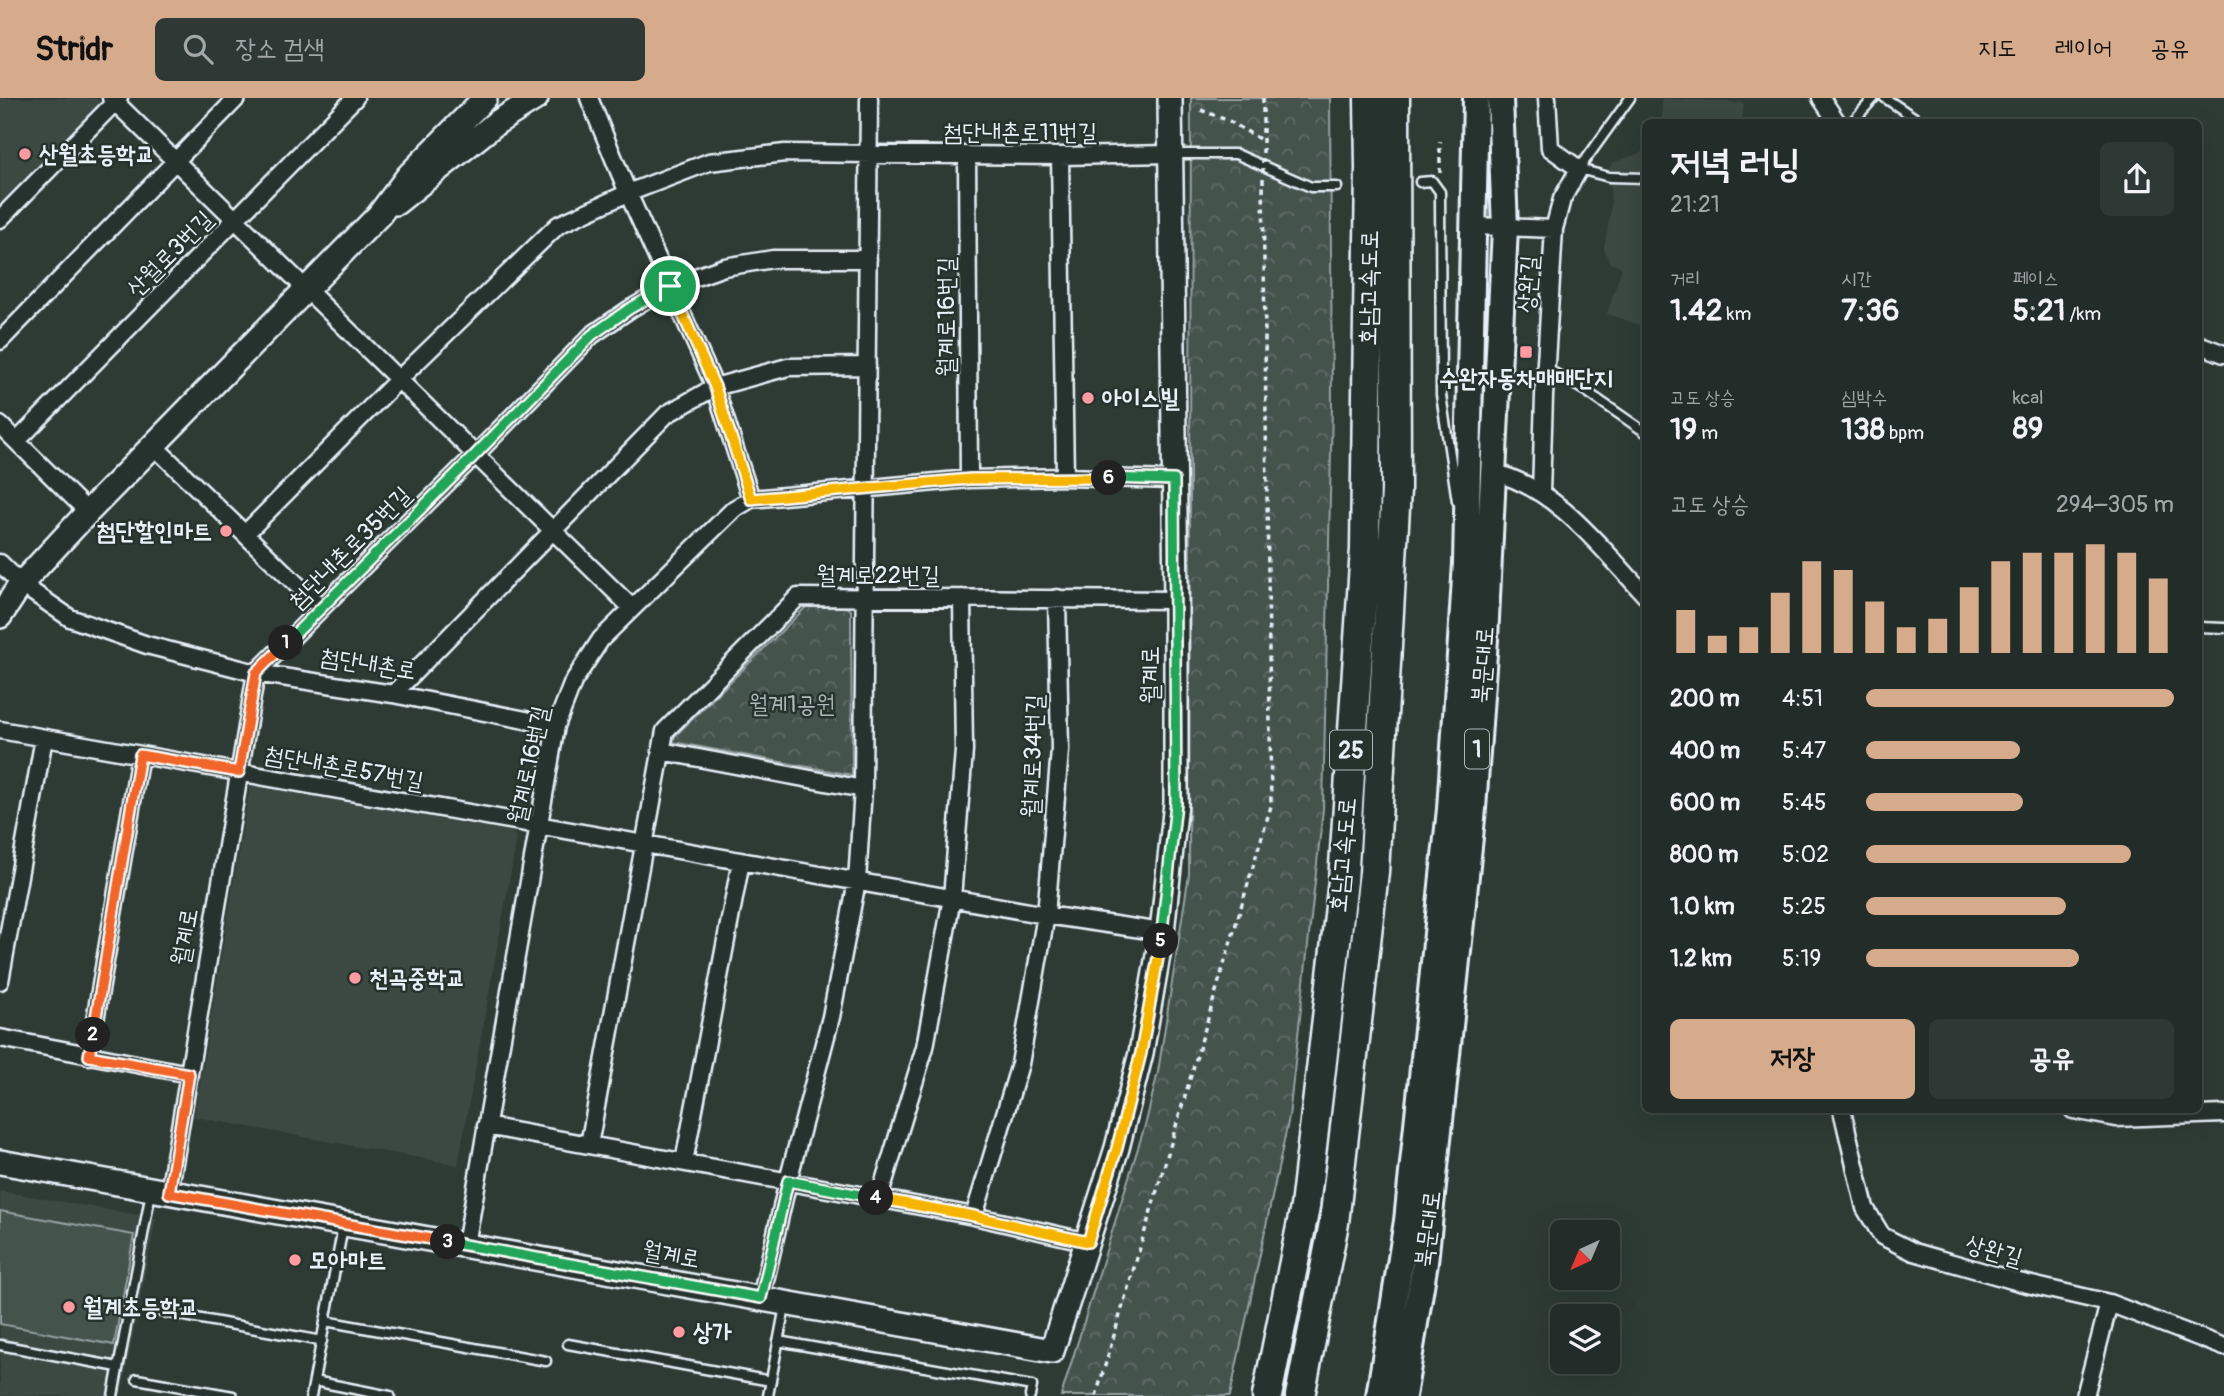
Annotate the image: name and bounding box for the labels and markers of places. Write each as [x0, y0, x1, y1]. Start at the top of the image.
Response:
place label: 산월초등학교 [39, 140, 155, 169]
marker: 산월초등학교 [17, 146, 33, 162]
pin [640, 256, 700, 316]
marker: 수완자동차매매단지 [1518, 344, 1534, 360]
place label: 수완자동차매매단지 [1439, 364, 1613, 393]
place label: 아이스빌 [1102, 384, 1180, 413]
marker: 아이스빌 [1080, 390, 1096, 406]
pin: 6 [1092, 460, 1126, 496]
place label: 첨단할인마트 [96, 517, 212, 546]
marker: 첨단할인마트 [218, 523, 234, 539]
pin: 1 [268, 626, 304, 660]
pin: 5 [1144, 924, 1178, 958]
place label: 천곡중학교 [369, 964, 466, 993]
marker: 천곡중학교 [347, 970, 363, 986]
pin: 2 [76, 1018, 110, 1052]
pin: 4 [858, 1180, 894, 1216]
pin: 3 [430, 1224, 466, 1260]
place label: 모아마트 [309, 1246, 386, 1275]
marker: 모아마트 [287, 1252, 303, 1268]
place label: 월계초등학교 [83, 1293, 199, 1322]
marker: 월계초등학교 [61, 1299, 77, 1315]
place label: 상가 [693, 1318, 732, 1347]
marker: 상가 [671, 1324, 687, 1340]

